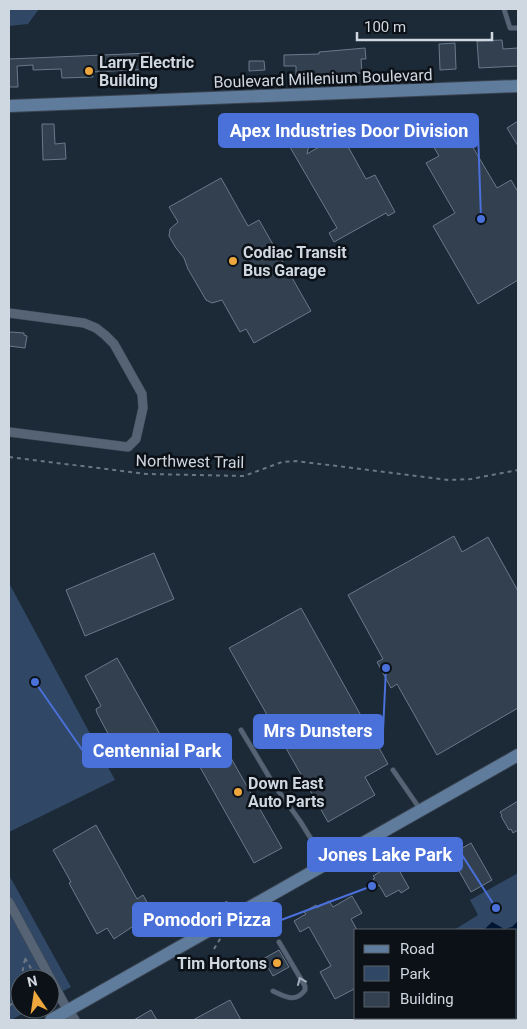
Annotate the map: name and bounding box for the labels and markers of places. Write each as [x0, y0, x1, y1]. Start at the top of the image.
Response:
place label: Larry Electric Building [99, 53, 194, 90]
marker: Larry Electric Building [83, 65, 95, 77]
callout: Apex Industries Door Division [219, 114, 478, 147]
place label: Codiac Transit Bus Garage [243, 243, 347, 280]
marker: Codiac Transit Bus Garage [227, 255, 239, 267]
callout: Mrs Dunsters [254, 715, 383, 748]
callout: Centennial Park [83, 734, 231, 767]
place label: Down East Auto Parts [248, 774, 325, 811]
marker: Down East Auto Parts [232, 786, 244, 798]
callout: Jones Lake Park [308, 838, 462, 871]
callout: Pomodori Pizza [133, 903, 281, 936]
place label: Tim Hortons [177, 954, 267, 973]
marker: Tim Hortons [271, 957, 283, 969]

